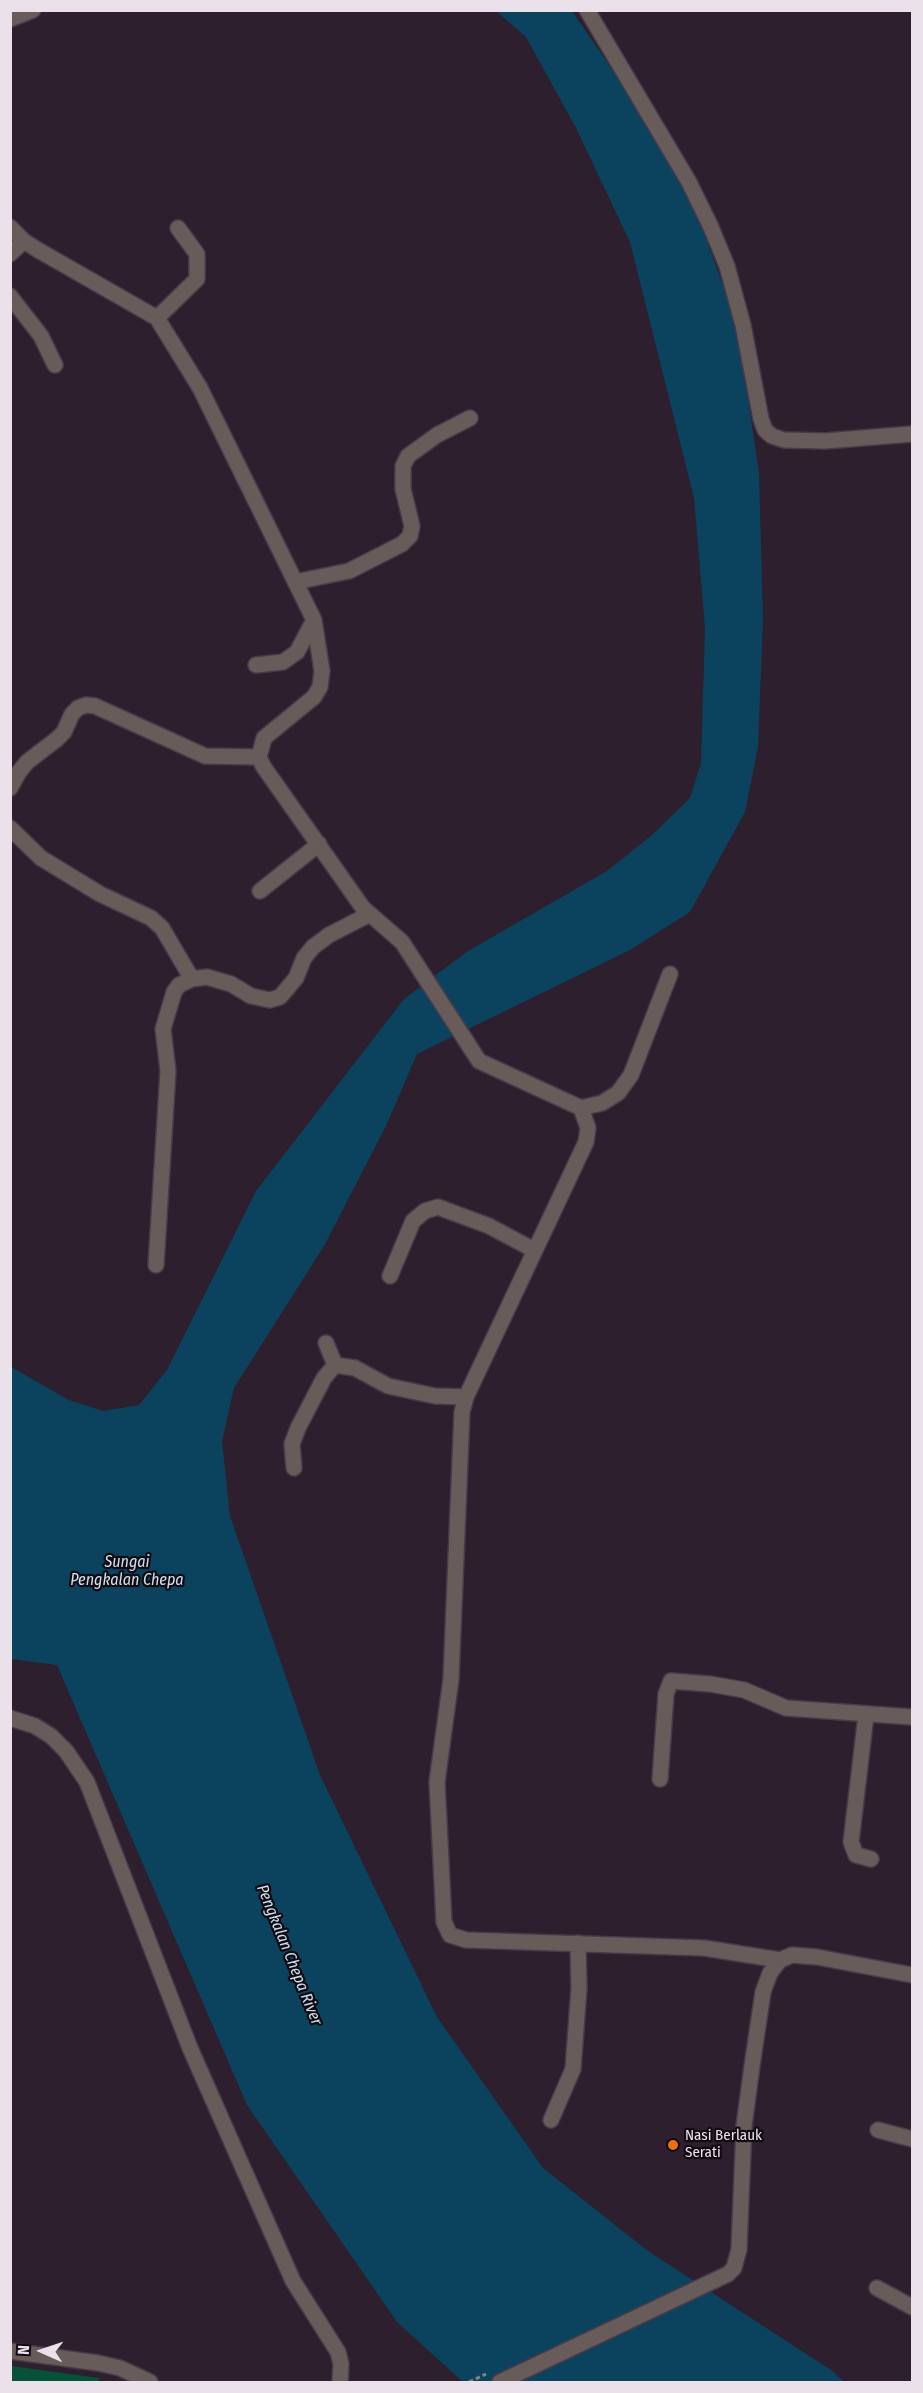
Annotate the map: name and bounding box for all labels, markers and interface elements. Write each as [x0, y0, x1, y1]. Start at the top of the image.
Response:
water label: Sungai Pengkalan Chepa [70, 1553, 184, 1591]
water label: Pengkalan Chepa River [252, 1882, 326, 2028]
place label: Nasi Berlauk Serati [685, 2127, 762, 2162]
marker: Nasi Berlauk Serati [666, 2138, 680, 2152]
north arrow [12, 2321, 72, 2381]
text: N [14, 2345, 33, 2355]

